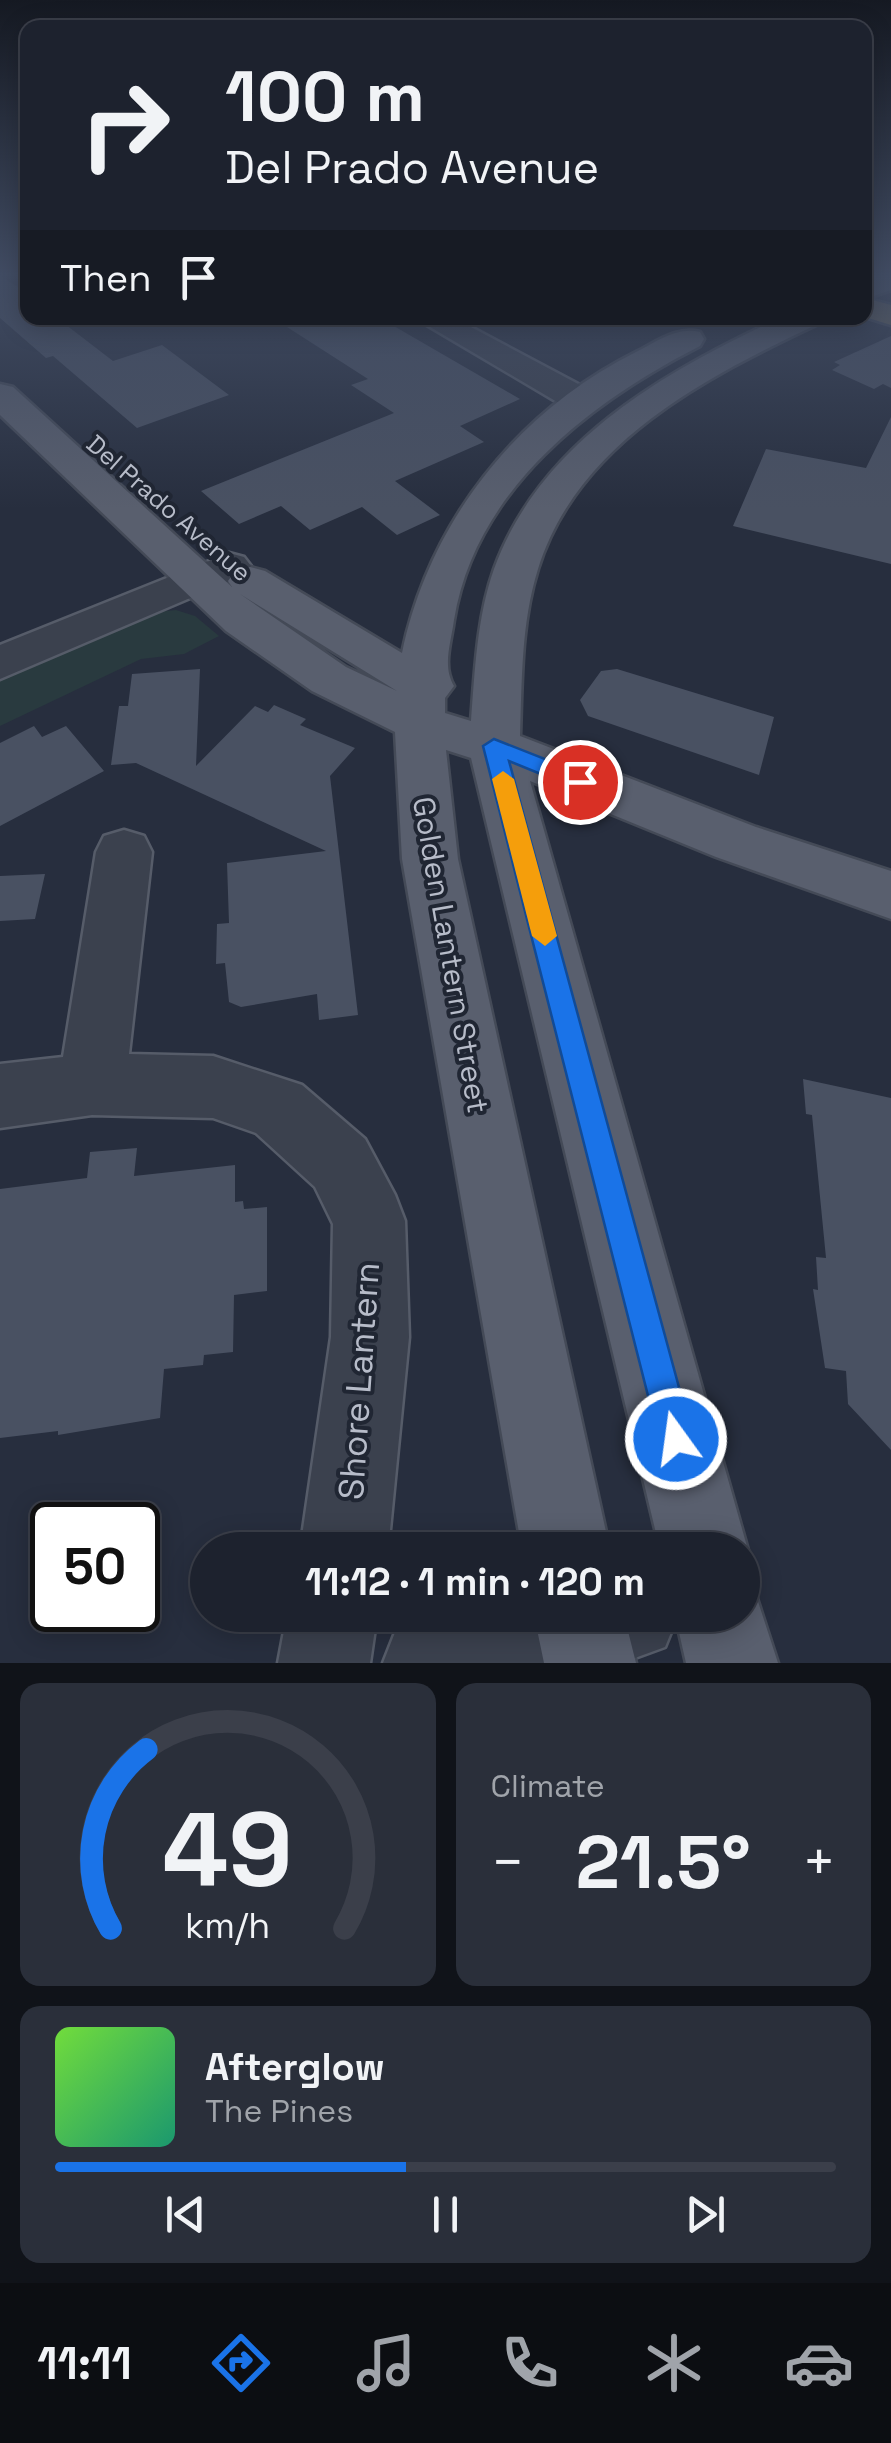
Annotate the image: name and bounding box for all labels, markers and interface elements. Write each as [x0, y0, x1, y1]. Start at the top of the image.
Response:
text: 100 m [225, 52, 425, 141]
icon: right [60, 60, 190, 190]
text: Del Prado Avenue [225, 139, 599, 196]
icon: arrive [171, 250, 226, 305]
text: Then [60, 254, 151, 302]
street label: Del Prado Avenue [80, 428, 258, 588]
pin [538, 740, 623, 825]
icon: arrive [553, 755, 608, 810]
street label: Golden Lantern Street [404, 794, 498, 1116]
street label: Shore Lantern [329, 1261, 389, 1501]
position arrow [624, 1387, 728, 1491]
speed limit sign: 50 [30, 1502, 160, 1632]
text: 11:12 · 1 min · 120 m [305, 1558, 645, 1606]
text: Climate [491, 1766, 605, 1806]
text: 49 [163, 1784, 293, 1916]
text: 21.5° [576, 1814, 751, 1910]
text: − [491, 1827, 525, 1897]
text: + [802, 1827, 836, 1897]
text: km/h [185, 1903, 270, 1948]
text: Afterglow [205, 2043, 385, 2091]
text: The Pines [205, 2091, 353, 2131]
icon: previous [158, 2187, 213, 2242]
icon: pause [418, 2187, 473, 2242]
icon: next [678, 2187, 733, 2242]
icon: directions [206, 2328, 276, 2398]
icon: music [351, 2328, 421, 2398]
icon: phone [495, 2328, 565, 2398]
icon: climate [639, 2328, 709, 2398]
icon: car [784, 2328, 854, 2398]
text: 11:11 [37, 2335, 132, 2392]

